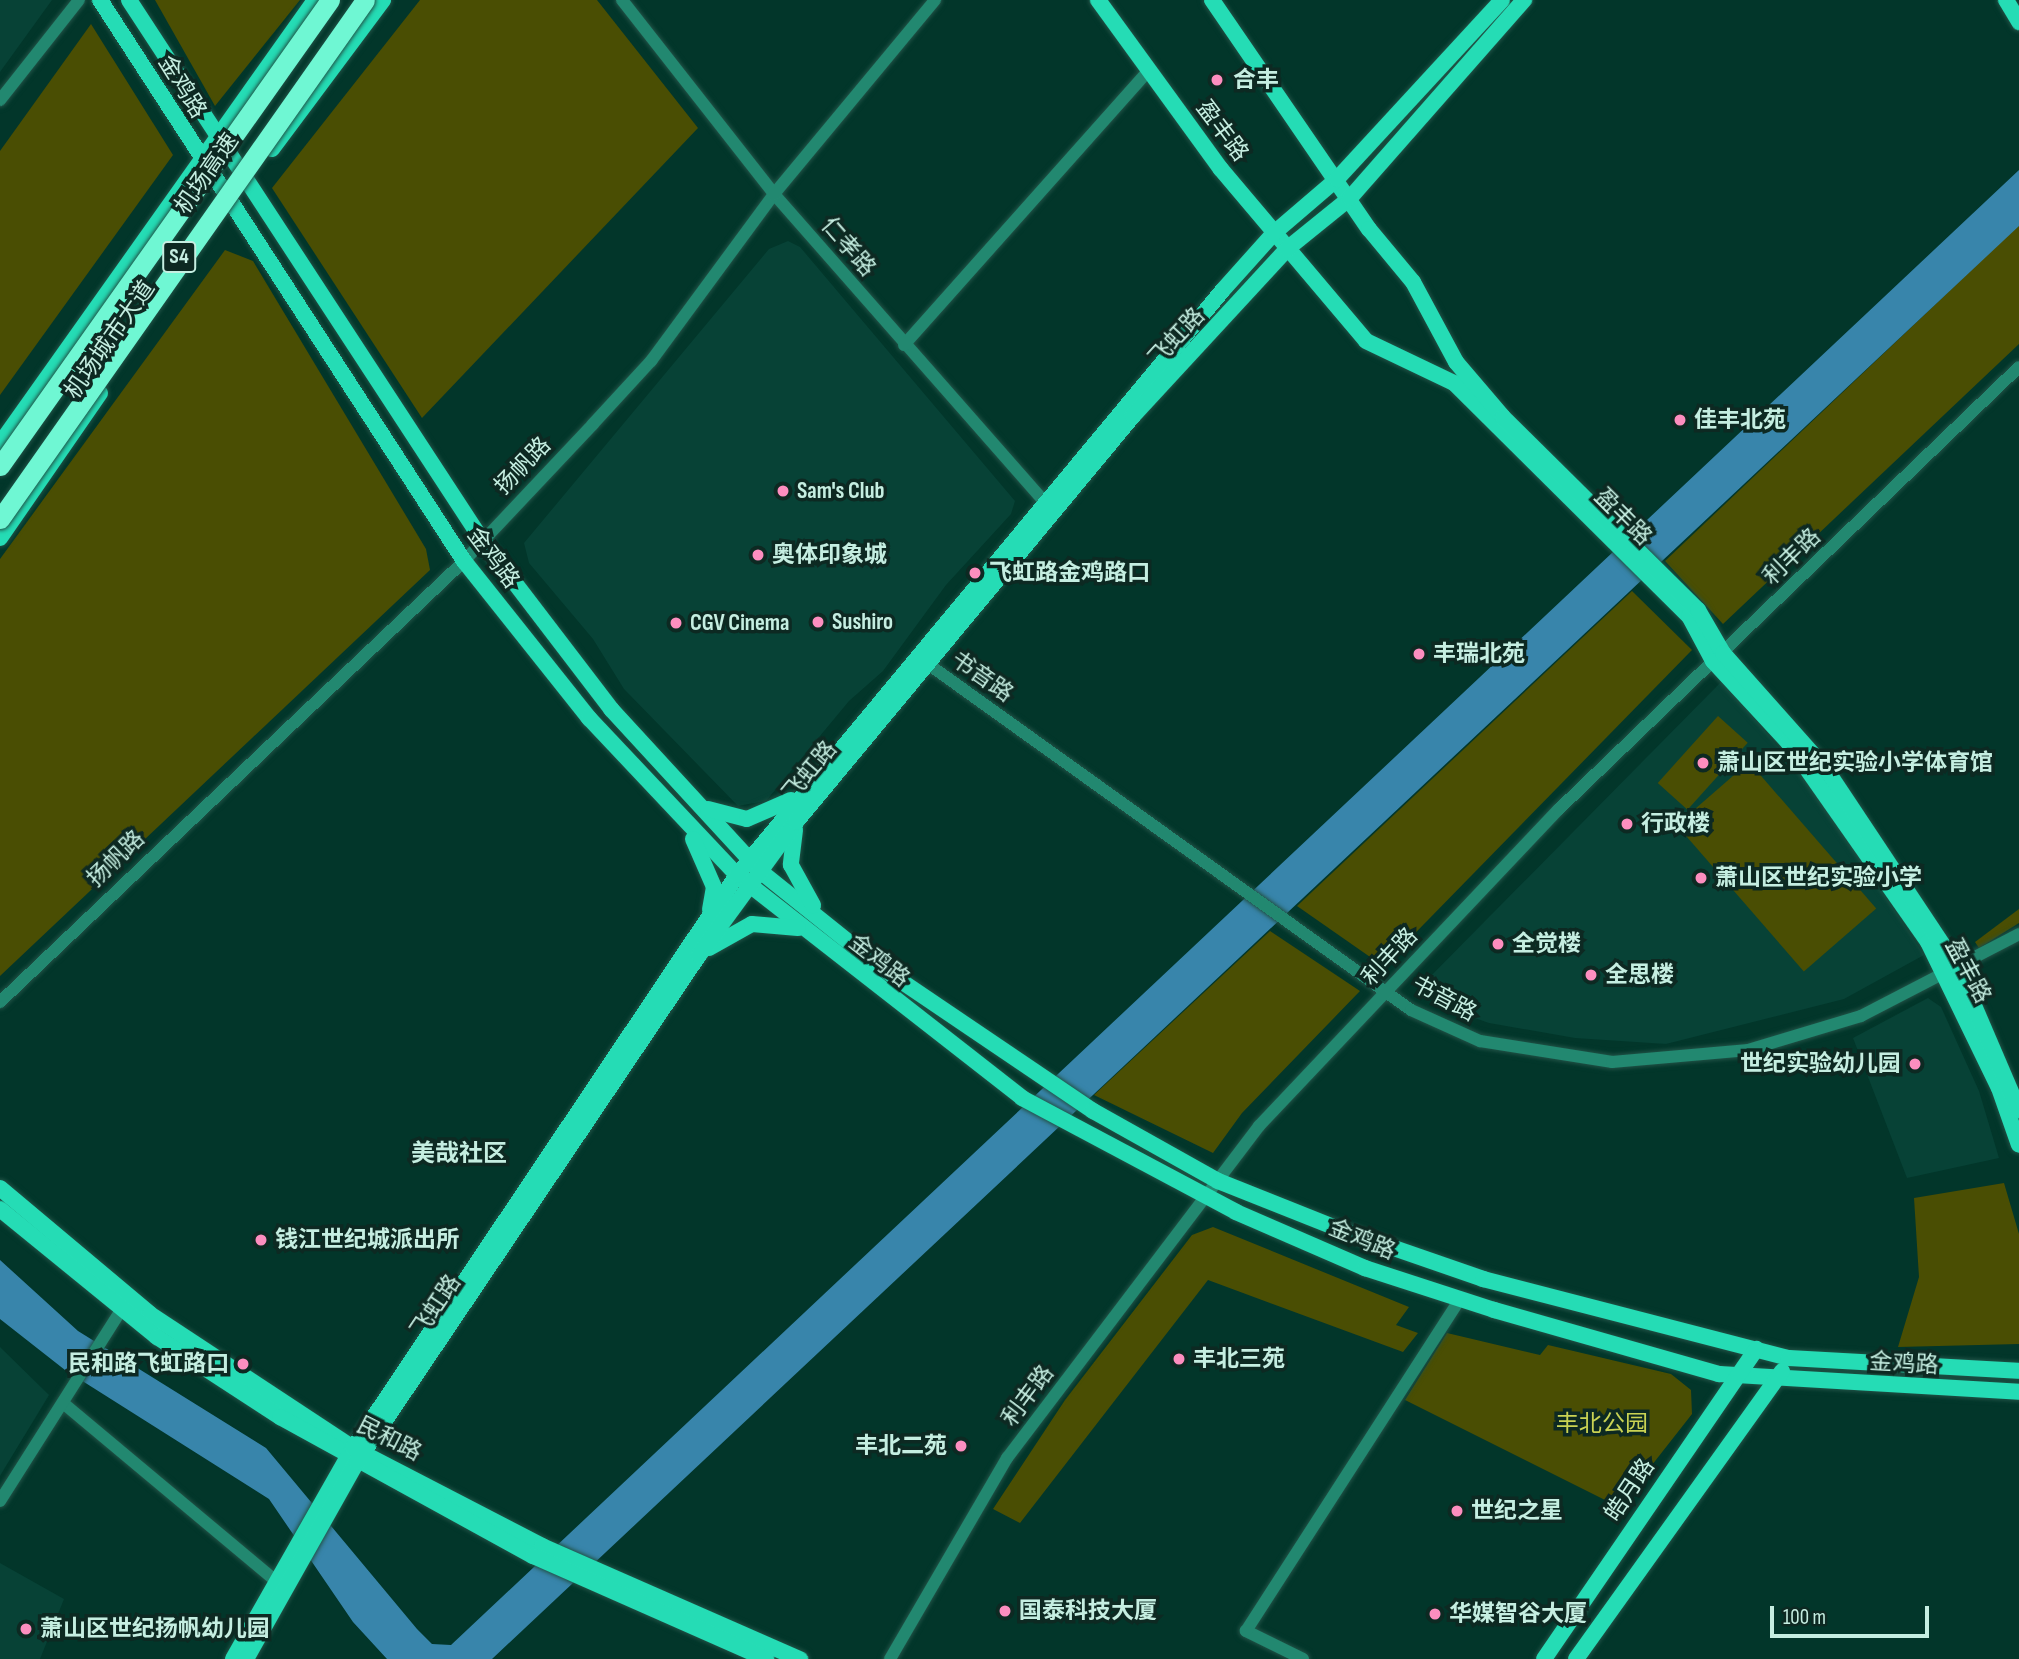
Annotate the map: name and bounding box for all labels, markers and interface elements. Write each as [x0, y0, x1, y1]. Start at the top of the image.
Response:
street label: 金鸡路 [152, 50, 212, 124]
place label: 合丰 [1233, 66, 1279, 94]
marker: 合丰 [1207, 70, 1227, 90]
street label: 盈丰路 [1190, 95, 1254, 167]
street label: 机场高速 [169, 128, 245, 220]
street label: 仁孝路 [815, 212, 881, 282]
road number: S4 [162, 240, 196, 274]
street label: 机场城市大道 [59, 276, 161, 404]
street label: 飞虹路 [1143, 302, 1211, 372]
place label: 佳丰北苑 [1694, 406, 1786, 434]
marker: 佳丰北苑 [1672, 412, 1688, 428]
street label: 扬帆路 [489, 432, 557, 500]
place label: Sam's Club [797, 477, 884, 505]
marker: Sam's Club [775, 483, 791, 499]
street label: 盈丰路 [1589, 483, 1657, 551]
street label: 金鸡路 [461, 522, 525, 594]
street label: 利丰路 [1758, 523, 1826, 591]
place label: 奥体印象城 [772, 541, 887, 569]
marker: 奥体印象城 [750, 547, 766, 563]
place label: 飞虹路金鸡路口 [989, 559, 1150, 587]
marker: 飞虹路金鸡路口 [967, 565, 983, 581]
place label: Sushiro [832, 608, 893, 636]
place label: CGV Cinema [690, 609, 790, 637]
marker: Sushiro [810, 614, 826, 630]
marker: CGV Cinema [668, 615, 684, 631]
place label: 丰瑞北苑 [1433, 640, 1525, 668]
street label: 书音路 [946, 646, 1018, 708]
marker: 丰瑞北苑 [1411, 646, 1427, 662]
street label: 飞虹路 [777, 736, 843, 806]
place label: 萧山区世纪实验小学体育馆 [1717, 749, 1993, 777]
marker: 萧山区世纪实验小学体育馆 [1695, 755, 1711, 771]
place label: 行政楼 [1641, 810, 1710, 838]
marker: 行政楼 [1619, 816, 1635, 832]
street label: 扬帆路 [82, 825, 150, 893]
place label: 萧山区世纪实验小学 [1715, 864, 1922, 892]
marker: 萧山区世纪实验小学 [1693, 870, 1709, 886]
street label: 利丰路 [1356, 922, 1424, 992]
street label: 金鸡路 [843, 929, 915, 993]
place label: 全觉楼 [1512, 930, 1581, 958]
street label: 盈丰路 [1940, 934, 1996, 1008]
marker: 全觉楼 [1490, 936, 1506, 952]
place label: 全思楼 [1605, 961, 1674, 989]
marker: 全思楼 [1583, 967, 1599, 983]
street label: 书音路 [1407, 971, 1481, 1027]
place label: 世纪实验幼儿园 [1740, 1050, 1901, 1078]
marker: 世纪实验幼儿园 [1907, 1056, 1923, 1072]
district label: 美哉社区 [411, 1140, 507, 1168]
street label: 金鸡路 [1325, 1214, 1399, 1266]
place label: 钱江世纪城派出所 [275, 1226, 459, 1254]
marker: 钱江世纪城派出所 [253, 1232, 269, 1248]
street label: 飞虹路 [405, 1270, 467, 1342]
place label: 丰北三苑 [1193, 1345, 1285, 1373]
street label: 金鸡路 [1869, 1348, 1939, 1380]
place label: 民和路飞虹路口 [68, 1350, 229, 1378]
marker: 丰北三苑 [1171, 1351, 1187, 1367]
marker: 民和路飞虹路口 [235, 1356, 251, 1372]
street label: 利丰路 [996, 1360, 1060, 1432]
park label: 丰北公园 [1556, 1410, 1648, 1438]
street label: 民和路 [352, 1411, 426, 1467]
place label: 丰北二苑 [855, 1432, 947, 1460]
marker: 丰北二苑 [953, 1438, 969, 1454]
street label: 皓月路 [1599, 1454, 1661, 1526]
place label: 世纪之星 [1471, 1497, 1563, 1525]
marker: 世纪之星 [1449, 1503, 1465, 1519]
scale bar [1774, 1592, 1933, 1636]
place label: 国泰科技大厦 [1019, 1597, 1157, 1625]
place label: 华媒智谷大厦 [1449, 1600, 1587, 1628]
marker: 国泰科技大厦 [997, 1603, 1013, 1619]
text: 100 m [1783, 1605, 1826, 1630]
marker: 华媒智谷大厦 [1427, 1606, 1443, 1622]
place label: 萧山区世纪扬帆幼儿园 [40, 1615, 270, 1643]
marker: 萧山区世纪扬帆幼儿园 [18, 1621, 34, 1637]

